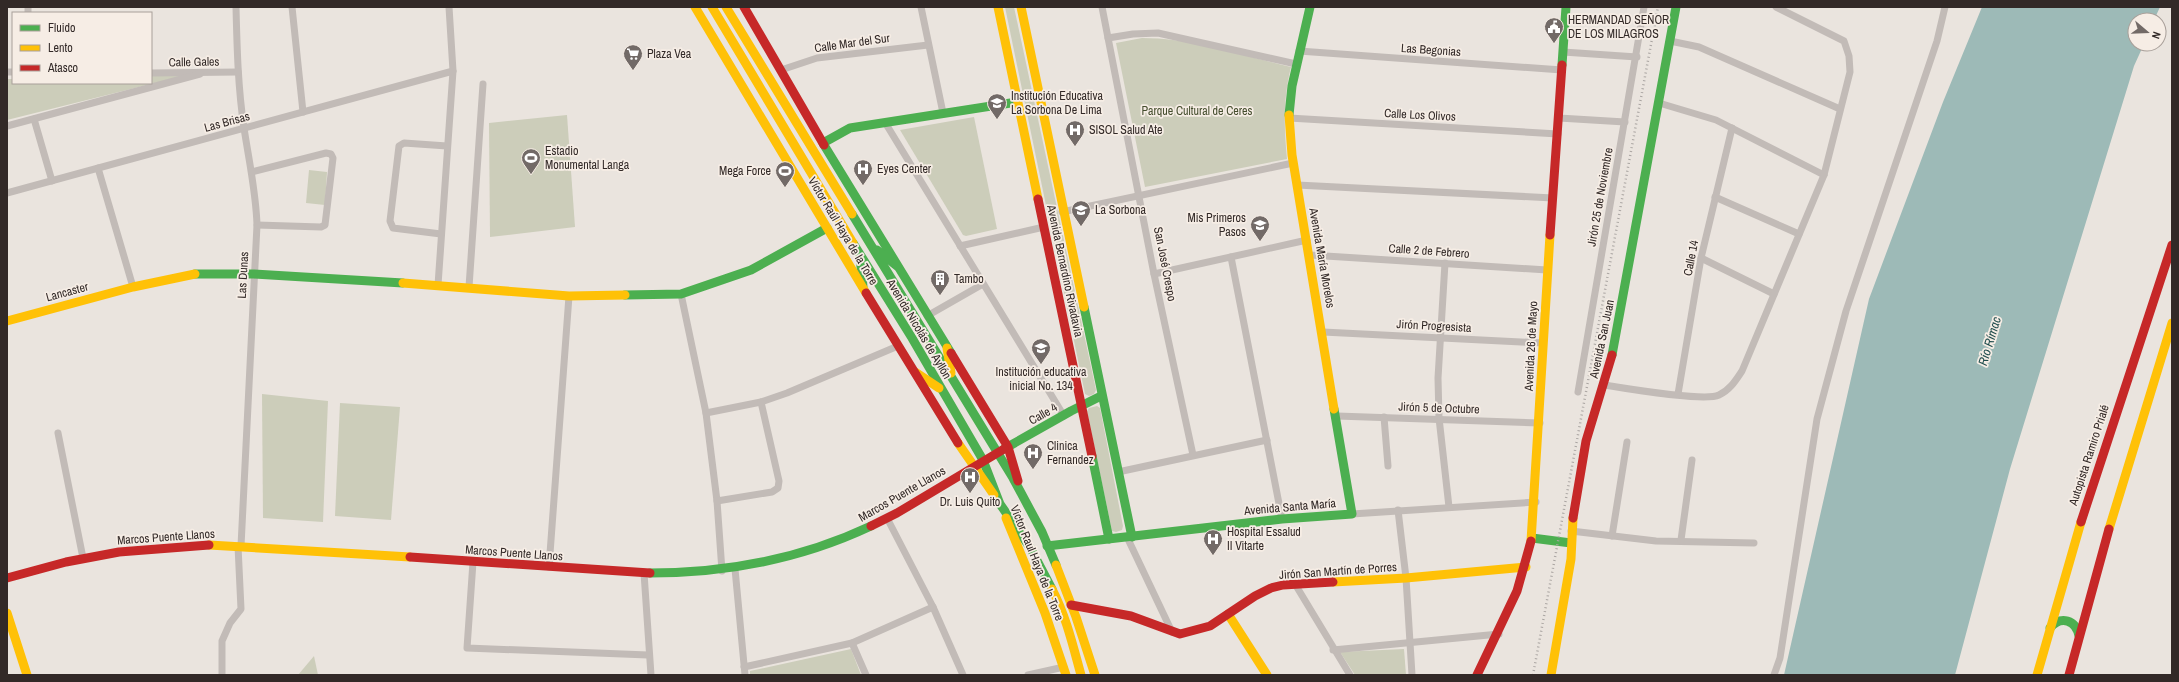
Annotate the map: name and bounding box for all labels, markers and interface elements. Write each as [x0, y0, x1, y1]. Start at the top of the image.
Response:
legend [12, 12, 152, 84]
place label: HERMANDAD SEÑOR DE LOS MILAGROS [1568, 12, 1669, 42]
north arrow [2127, 12, 2167, 52]
public building icon: HERMANDAD SEÑOR DE LOS MILAGROS [1543, 16, 1565, 44]
text: Fluido [48, 20, 75, 36]
street label: Calle Mar del Sur [813, 30, 891, 56]
text: N [2149, 30, 2164, 41]
text: Lento [48, 40, 73, 56]
street label: Las Begonias [1400, 40, 1462, 60]
supermarket icon: Plaza Vea [622, 43, 644, 71]
place label: Plaza Vea [647, 46, 692, 62]
street label: Calle Gales [168, 54, 220, 70]
text: Atasco [47, 60, 78, 76]
place label: Institución Educativa La Sorbona De Lima [1011, 88, 1103, 118]
school or university icon: Institución Educativa La Sorbona De Lima [986, 92, 1008, 120]
park label: Parque Cultural de Ceres [1141, 103, 1253, 119]
street label: Calle Los Olivos [1384, 105, 1456, 125]
street label: Las Brisas [202, 108, 252, 136]
hospital icon: SISOL Salud Ate [1064, 119, 1086, 147]
place label: SISOL Salud Ate [1089, 122, 1163, 138]
place label: Estadio Monumental Langa [545, 143, 630, 173]
street label: Jirón 25 de Noviembre [1583, 146, 1617, 248]
sports icon: Estadio Monumental Langa [520, 147, 542, 175]
hospital icon: Eyes Center [852, 158, 874, 186]
sports icon: Mega Force [774, 160, 796, 188]
place label: Eyes Center [877, 161, 932, 177]
place label: Mega Force [719, 163, 771, 179]
street label: Víctor Raúl Haya de la Torre [804, 174, 882, 288]
school or university icon: La Sorbona [1070, 199, 1092, 227]
place label: La Sorbona [1095, 202, 1146, 218]
street label: Avenida Bernardino Rivadavia [1043, 203, 1087, 339]
street label: Avenida María Morelos [1305, 206, 1339, 309]
place label: Mis Primeros Pasos [1187, 210, 1246, 240]
school or university icon: Mis Primeros Pasos [1249, 214, 1271, 242]
street label: San José Crespo [1150, 225, 1180, 303]
street label: Calle 14 [1680, 238, 1702, 277]
street label: Calle 2 de Febrero [1388, 240, 1470, 262]
street label: Las Dunas [234, 251, 252, 299]
building icon: Tambo [929, 268, 951, 296]
place label: Tambo [954, 271, 984, 287]
street label: Avenida Nicolás de Ayllón [882, 275, 955, 382]
street label: Lancaster [44, 278, 91, 305]
street label: Avenida San Juan [1586, 298, 1618, 381]
street label: Avenida 26 de Mayo [1521, 301, 1541, 392]
water label: Río Rímac [1974, 314, 2005, 368]
street label: Jirón Progresista [1396, 316, 1472, 336]
school or university icon: Institución educativa inicial No. 134 [1030, 337, 1052, 365]
place label: Institución educativa inicial No. 134 [996, 364, 1087, 394]
street label: Calle 4 [1026, 399, 1061, 429]
street label: Jirón 5 de Octubre [1398, 399, 1480, 417]
street label: Autopista Ramiro Prialé [2065, 403, 2113, 508]
place label: Clinica Fernandez [1047, 438, 1094, 468]
hospital icon: Clinica Fernandez [1022, 442, 1044, 470]
street label: Marcos Puente Llanos [856, 463, 948, 525]
hospital icon: Dr. Luis Quito [959, 466, 981, 494]
place label: Dr. Luis Quito [940, 494, 1000, 510]
street label: Avenida Santa María [1242, 495, 1337, 519]
street label: Victor Raul Haya de la Torre [1006, 503, 1068, 623]
place label: Hospital Essalud II Vitarte [1227, 524, 1301, 554]
street label: Marcos Puente Llanos [117, 526, 215, 548]
hospital icon: Hospital Essalud II Vitarte [1202, 528, 1224, 556]
street label: Marcos Puente Llanos [465, 542, 563, 564]
street label: Jirón San Martín de Porres [1279, 559, 1398, 583]

